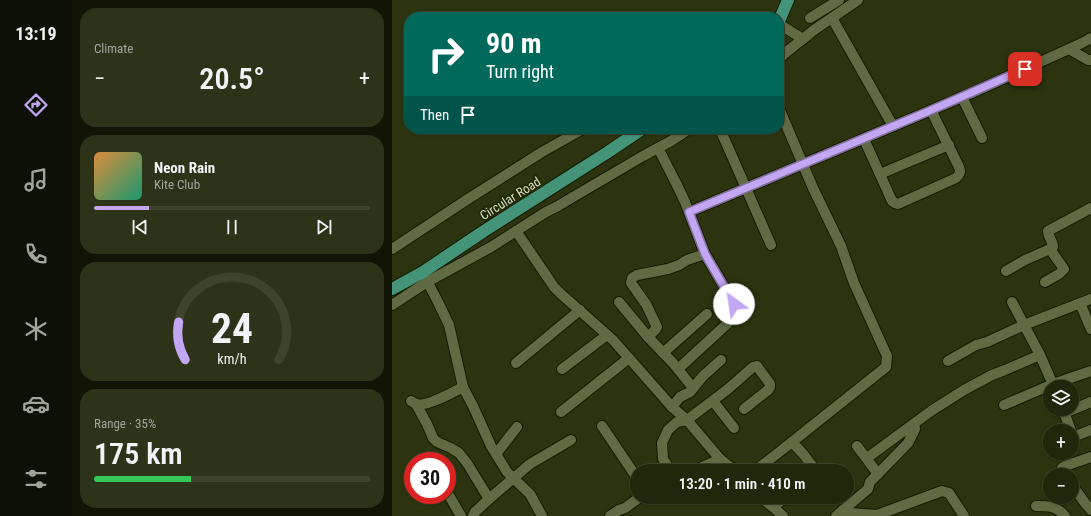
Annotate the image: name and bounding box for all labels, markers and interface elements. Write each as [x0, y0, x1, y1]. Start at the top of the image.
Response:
text: 13:19 [15, 23, 57, 44]
text: 90 m [486, 27, 542, 60]
icon: right [420, 28, 472, 80]
text: Climate [94, 41, 133, 56]
pin [1008, 52, 1042, 86]
icon: arrive [1014, 58, 1036, 80]
text: 20.5° [199, 61, 265, 96]
text: Turn right [486, 61, 554, 82]
text: − [94, 66, 105, 91]
text: + [359, 66, 370, 91]
icon: directions [22, 91, 50, 119]
icon: arrive [457, 104, 479, 126]
text: Then [420, 106, 449, 124]
text: Neon Rain [154, 159, 215, 177]
icon: music [22, 166, 50, 194]
street label: Circular Road [477, 174, 543, 223]
text: Kite Club [154, 177, 200, 192]
icon: previous [129, 216, 151, 238]
icon: pause [221, 216, 243, 238]
icon: next [313, 216, 335, 238]
icon: phone [22, 240, 50, 268]
position arrow [713, 283, 755, 325]
text: 24 [211, 303, 253, 352]
icon: climate [22, 315, 50, 343]
text: km/h [217, 350, 247, 366]
map controls [1043, 380, 1079, 504]
button: layers [1043, 380, 1079, 416]
icon: car [22, 390, 50, 418]
text: Range · 35% [94, 416, 156, 431]
button: + [1043, 424, 1079, 460]
text: 175 km [94, 436, 183, 471]
speed limit sign: 30 [404, 452, 456, 504]
icon: filters [22, 465, 50, 493]
button: − [1043, 468, 1079, 504]
text: 13:20 · 1 min · 410 m [679, 475, 805, 493]

